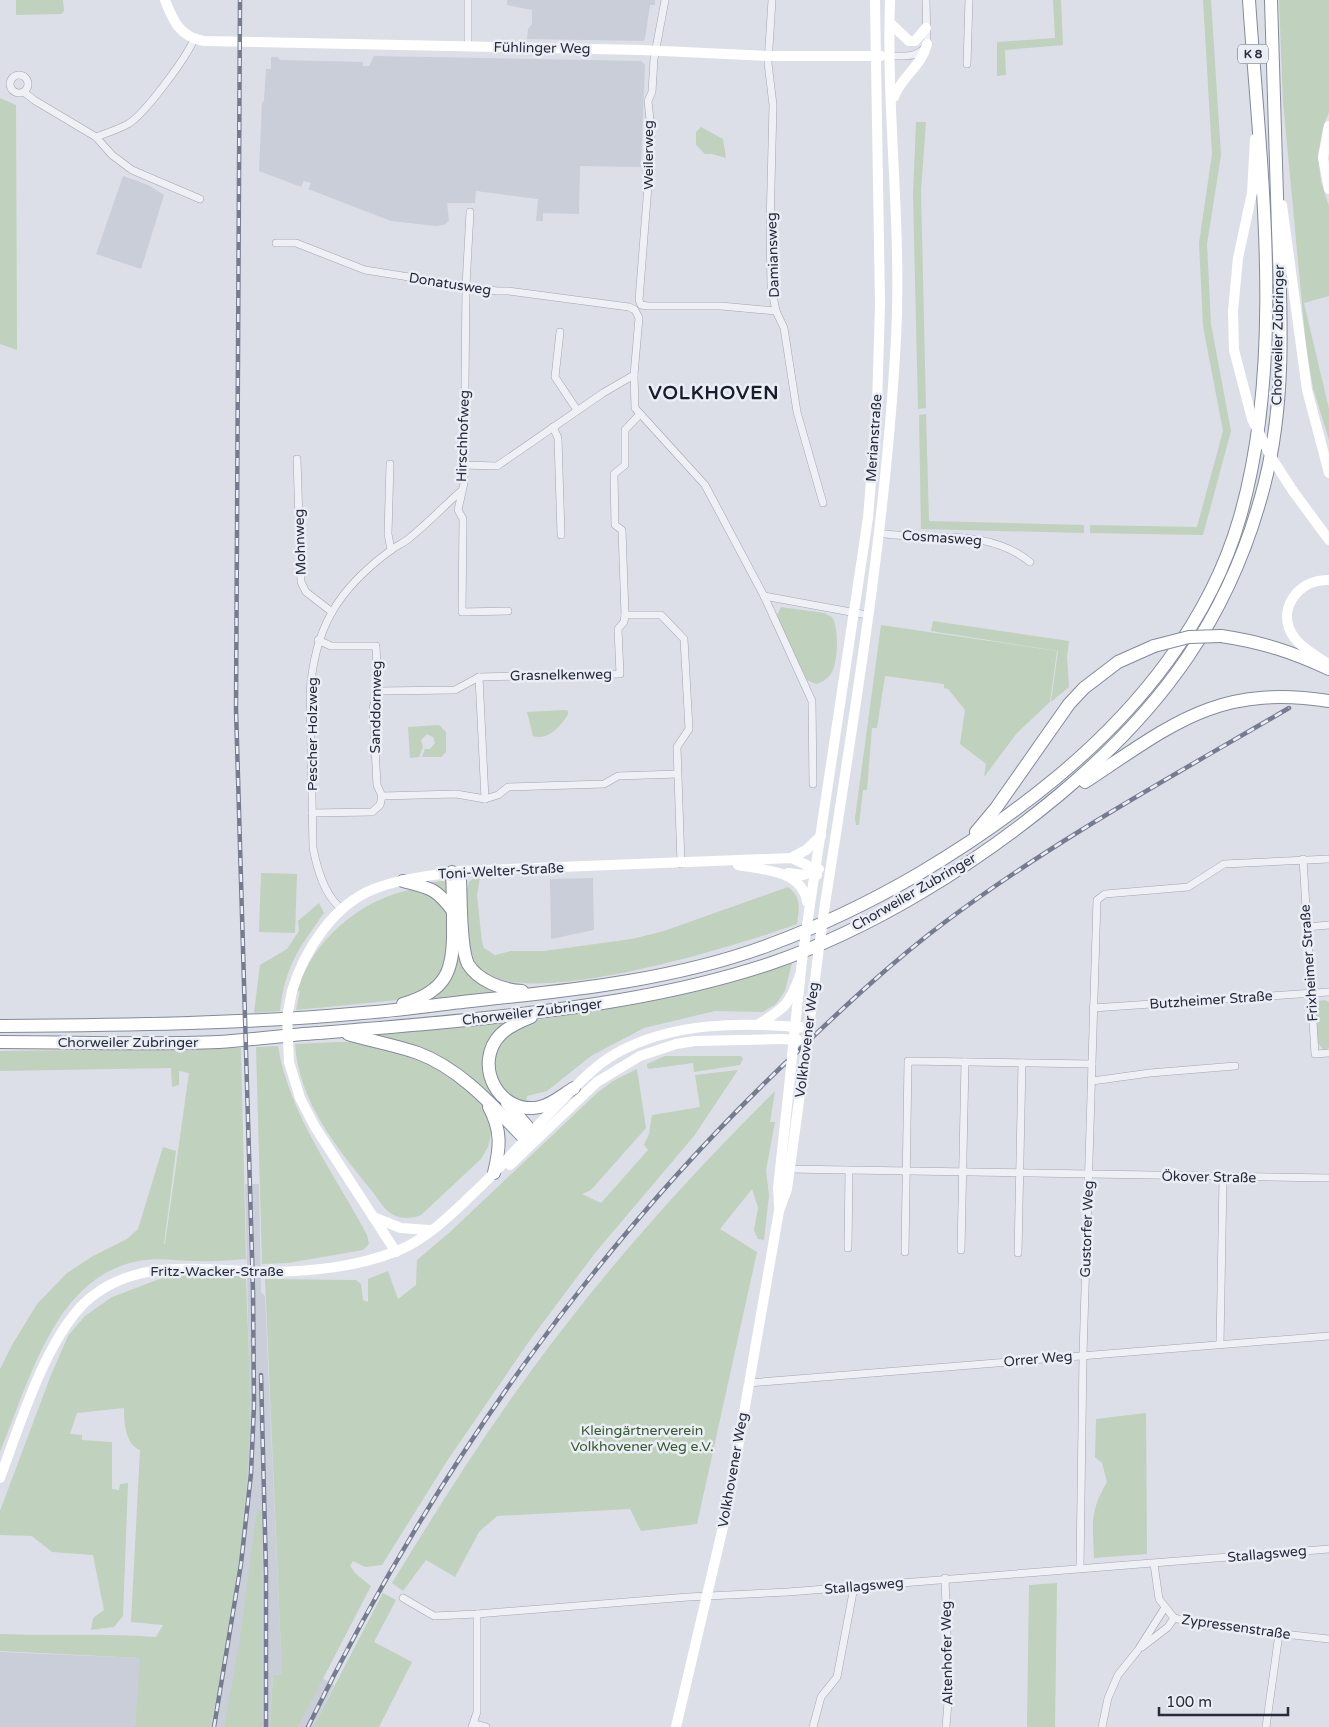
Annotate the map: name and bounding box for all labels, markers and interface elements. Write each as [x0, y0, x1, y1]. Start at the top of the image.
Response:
street label: Fühlinger Weg [494, 39, 590, 57]
road number: K 8 [1238, 44, 1268, 64]
street label: Weilerweg [640, 120, 657, 190]
street label: Damiansweg [763, 212, 783, 298]
street label: Chorweiler Zubringer [1268, 264, 1288, 406]
street label: Donatusweg [408, 269, 492, 299]
district label: VOLKHOVEN [648, 382, 780, 404]
street label: Hirschhofweg [453, 390, 473, 482]
street label: Merianstraße [862, 393, 886, 483]
street label: Mohnweg [290, 508, 310, 576]
street label: Cosmasweg [902, 527, 982, 549]
street label: Sanddornweg [367, 660, 385, 754]
street label: Grasnelkenweg [510, 666, 612, 684]
street label: Pescher Holzweg [304, 677, 321, 791]
street label: Chorweiler Zubringer [849, 849, 980, 935]
street label: Toni-Welter-Straße [438, 859, 564, 883]
street label: Frixheimer Straße [1296, 904, 1322, 1022]
street label: Volkhovener Weg [791, 981, 823, 1099]
street label: Butzheimer Straße [1149, 987, 1273, 1013]
street label: Chorweiler Zubringer [461, 995, 604, 1029]
street label: Chorweiler Zubringer [58, 1034, 199, 1051]
street label: Ökover Straße [1161, 1168, 1257, 1186]
street label: Gustorfer Weg [1077, 1180, 1097, 1278]
street label: Fritz-Wacker-Straße [150, 1263, 284, 1280]
street label: Orrer Weg [1003, 1348, 1073, 1370]
street label: Volkhovener Weg [715, 1411, 751, 1529]
park label: Kleingärtnerverein Volkhovener Weg e.V. [570, 1422, 714, 1455]
street label: Stallagsweg [1227, 1542, 1307, 1566]
street label: Stallagsweg [824, 1574, 904, 1598]
street label: Altenhofer Weg [938, 1601, 956, 1705]
street label: Zypressenstraße [1180, 1611, 1292, 1643]
scale bar [1159, 1684, 1288, 1716]
text: 100 m [1166, 1693, 1212, 1711]

